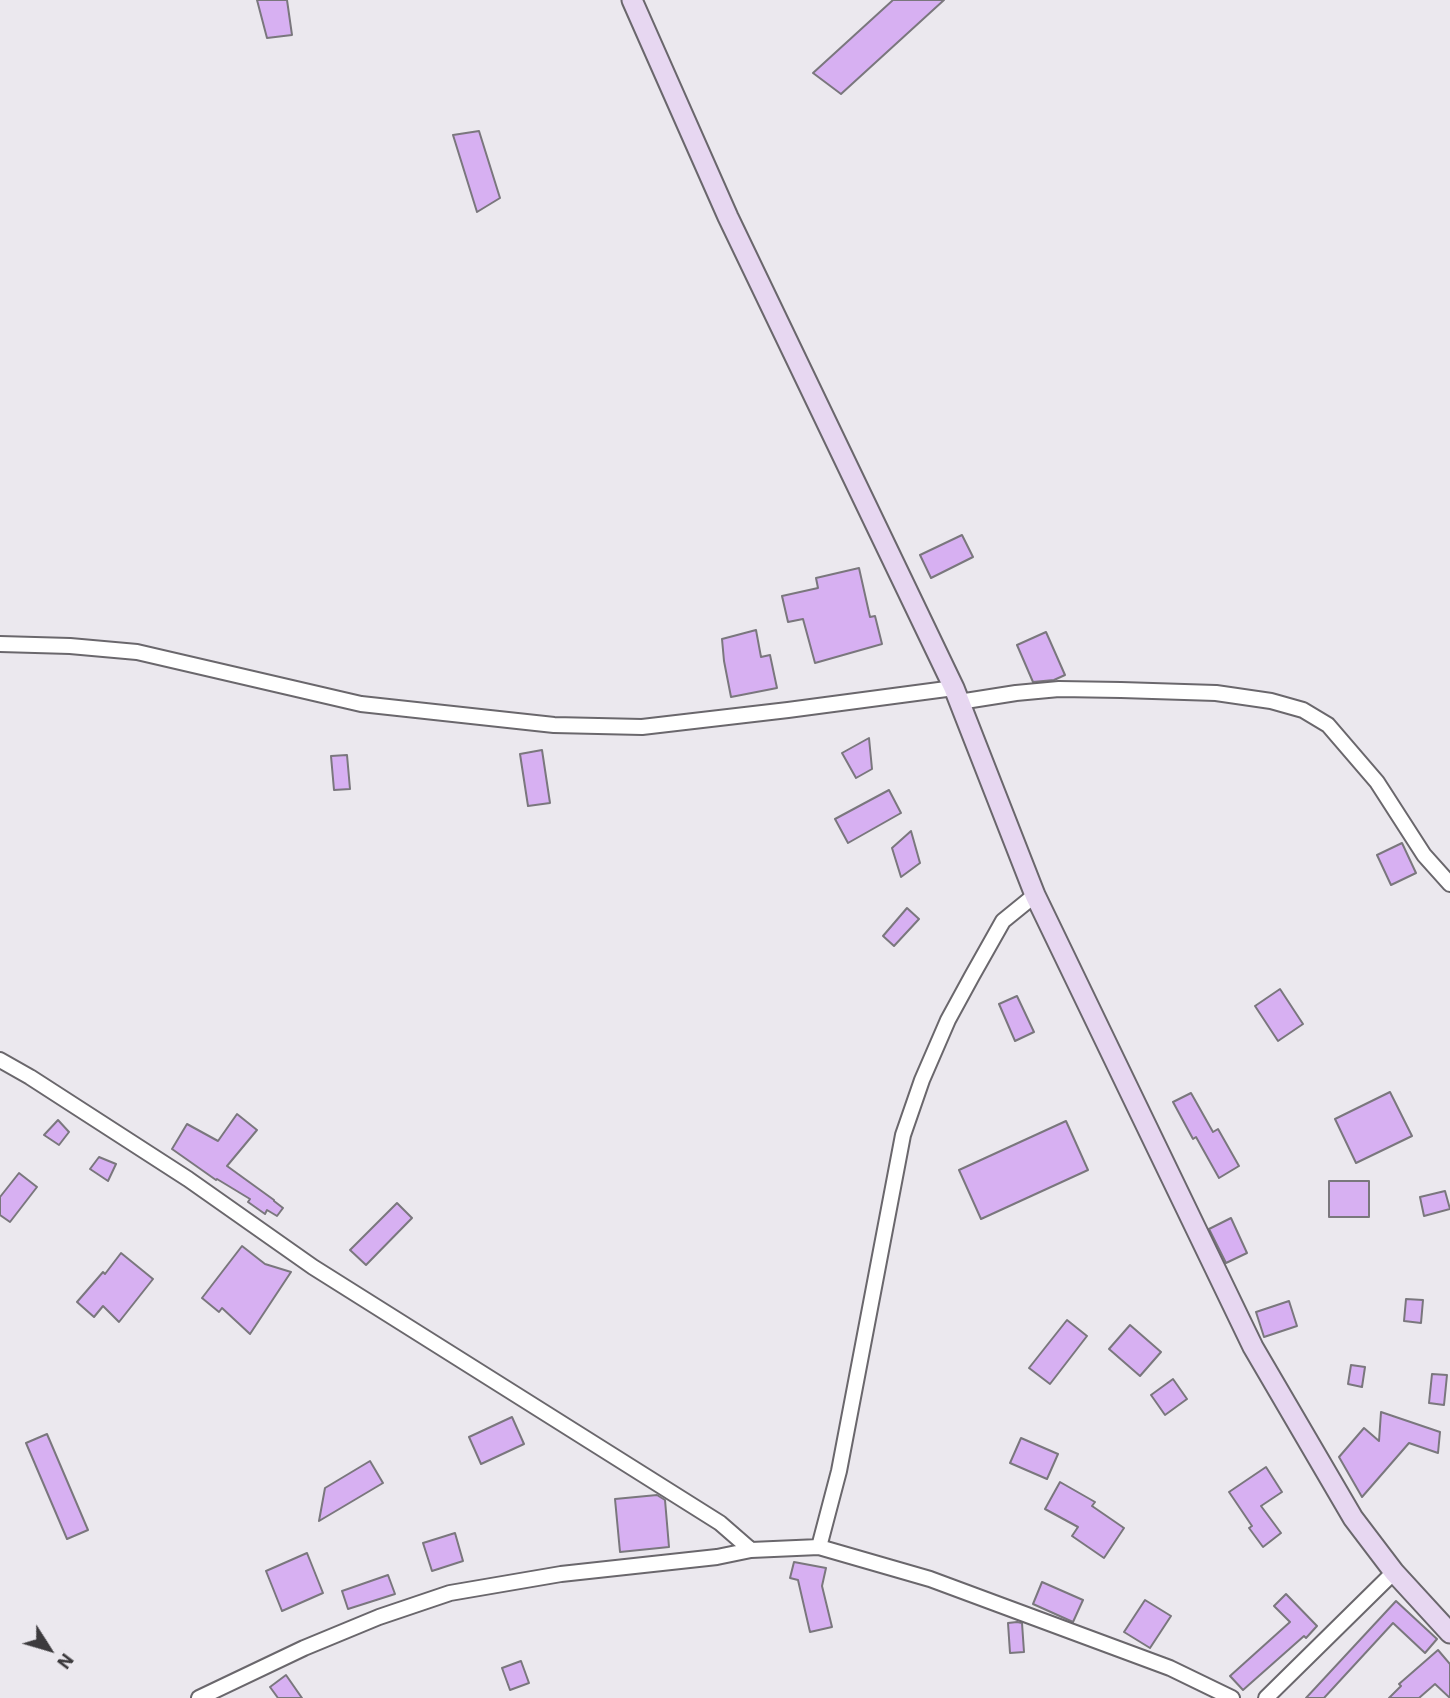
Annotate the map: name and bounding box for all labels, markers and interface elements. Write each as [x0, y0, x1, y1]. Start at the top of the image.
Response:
north arrow [14, 1614, 84, 1684]
text: N [52, 1649, 80, 1674]

